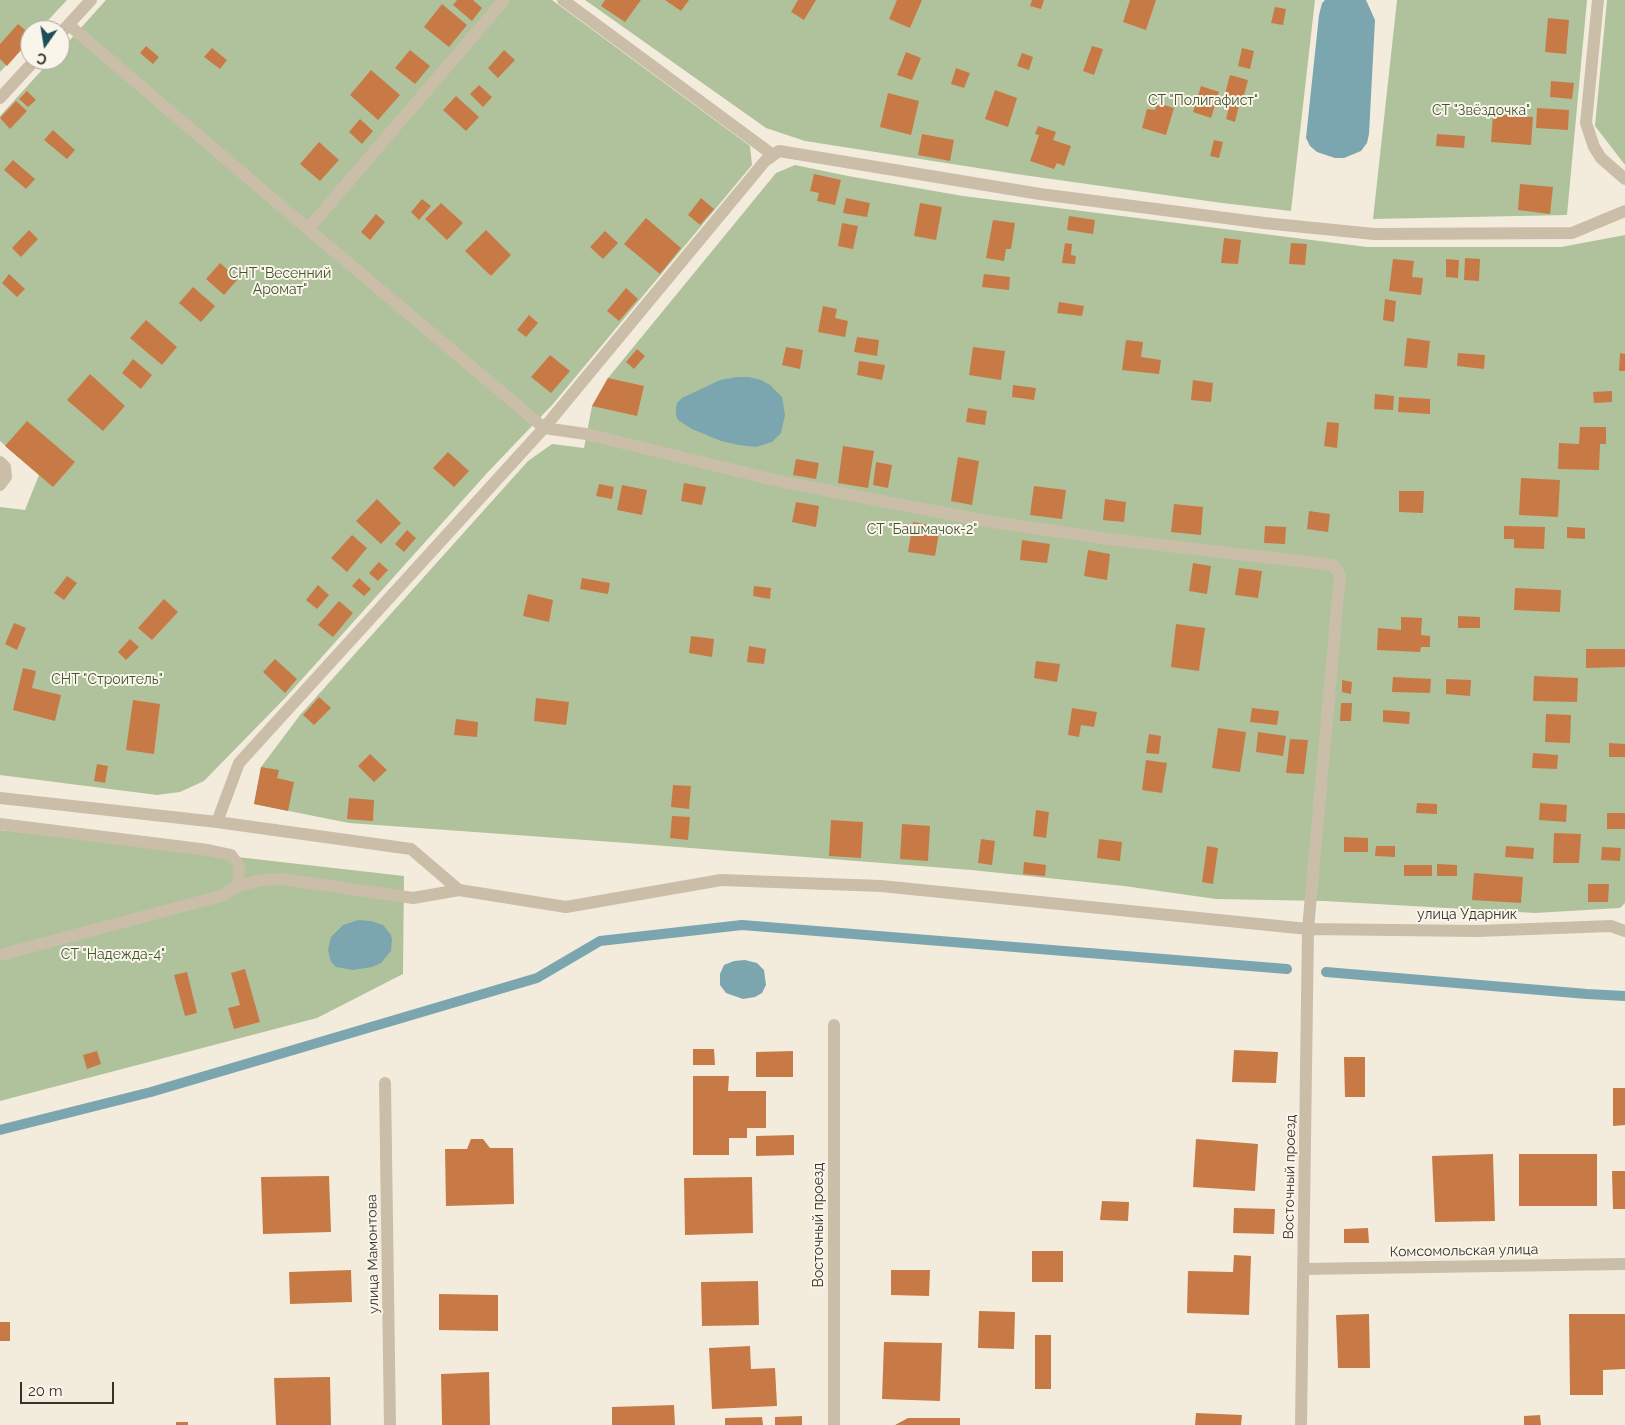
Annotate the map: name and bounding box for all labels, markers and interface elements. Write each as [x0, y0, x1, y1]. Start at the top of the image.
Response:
north arrow [20, 20, 70, 70]
text: С [35, 50, 48, 68]
park label: СТ "Полигафист" [1148, 93, 1258, 109]
park label: СТ "Звёздочка" [1432, 103, 1530, 119]
park label: СНТ "Весенний Аромат" [229, 266, 331, 298]
park label: СТ "Башмачок-2" [867, 522, 977, 538]
park label: СНТ "Строитель" [51, 672, 163, 688]
street label: улица Ударник [1417, 907, 1517, 923]
park label: СТ "Надежда-4" [61, 947, 165, 963]
street label: Восточный проезд [1281, 1114, 1299, 1240]
street label: Восточный проезд [811, 1163, 827, 1287]
street label: улица Мамонтова [364, 1194, 382, 1314]
street label: Комсомольская улица [1390, 1241, 1538, 1261]
scale bar [22, 1372, 116, 1404]
text: 20 m [28, 1382, 63, 1400]

